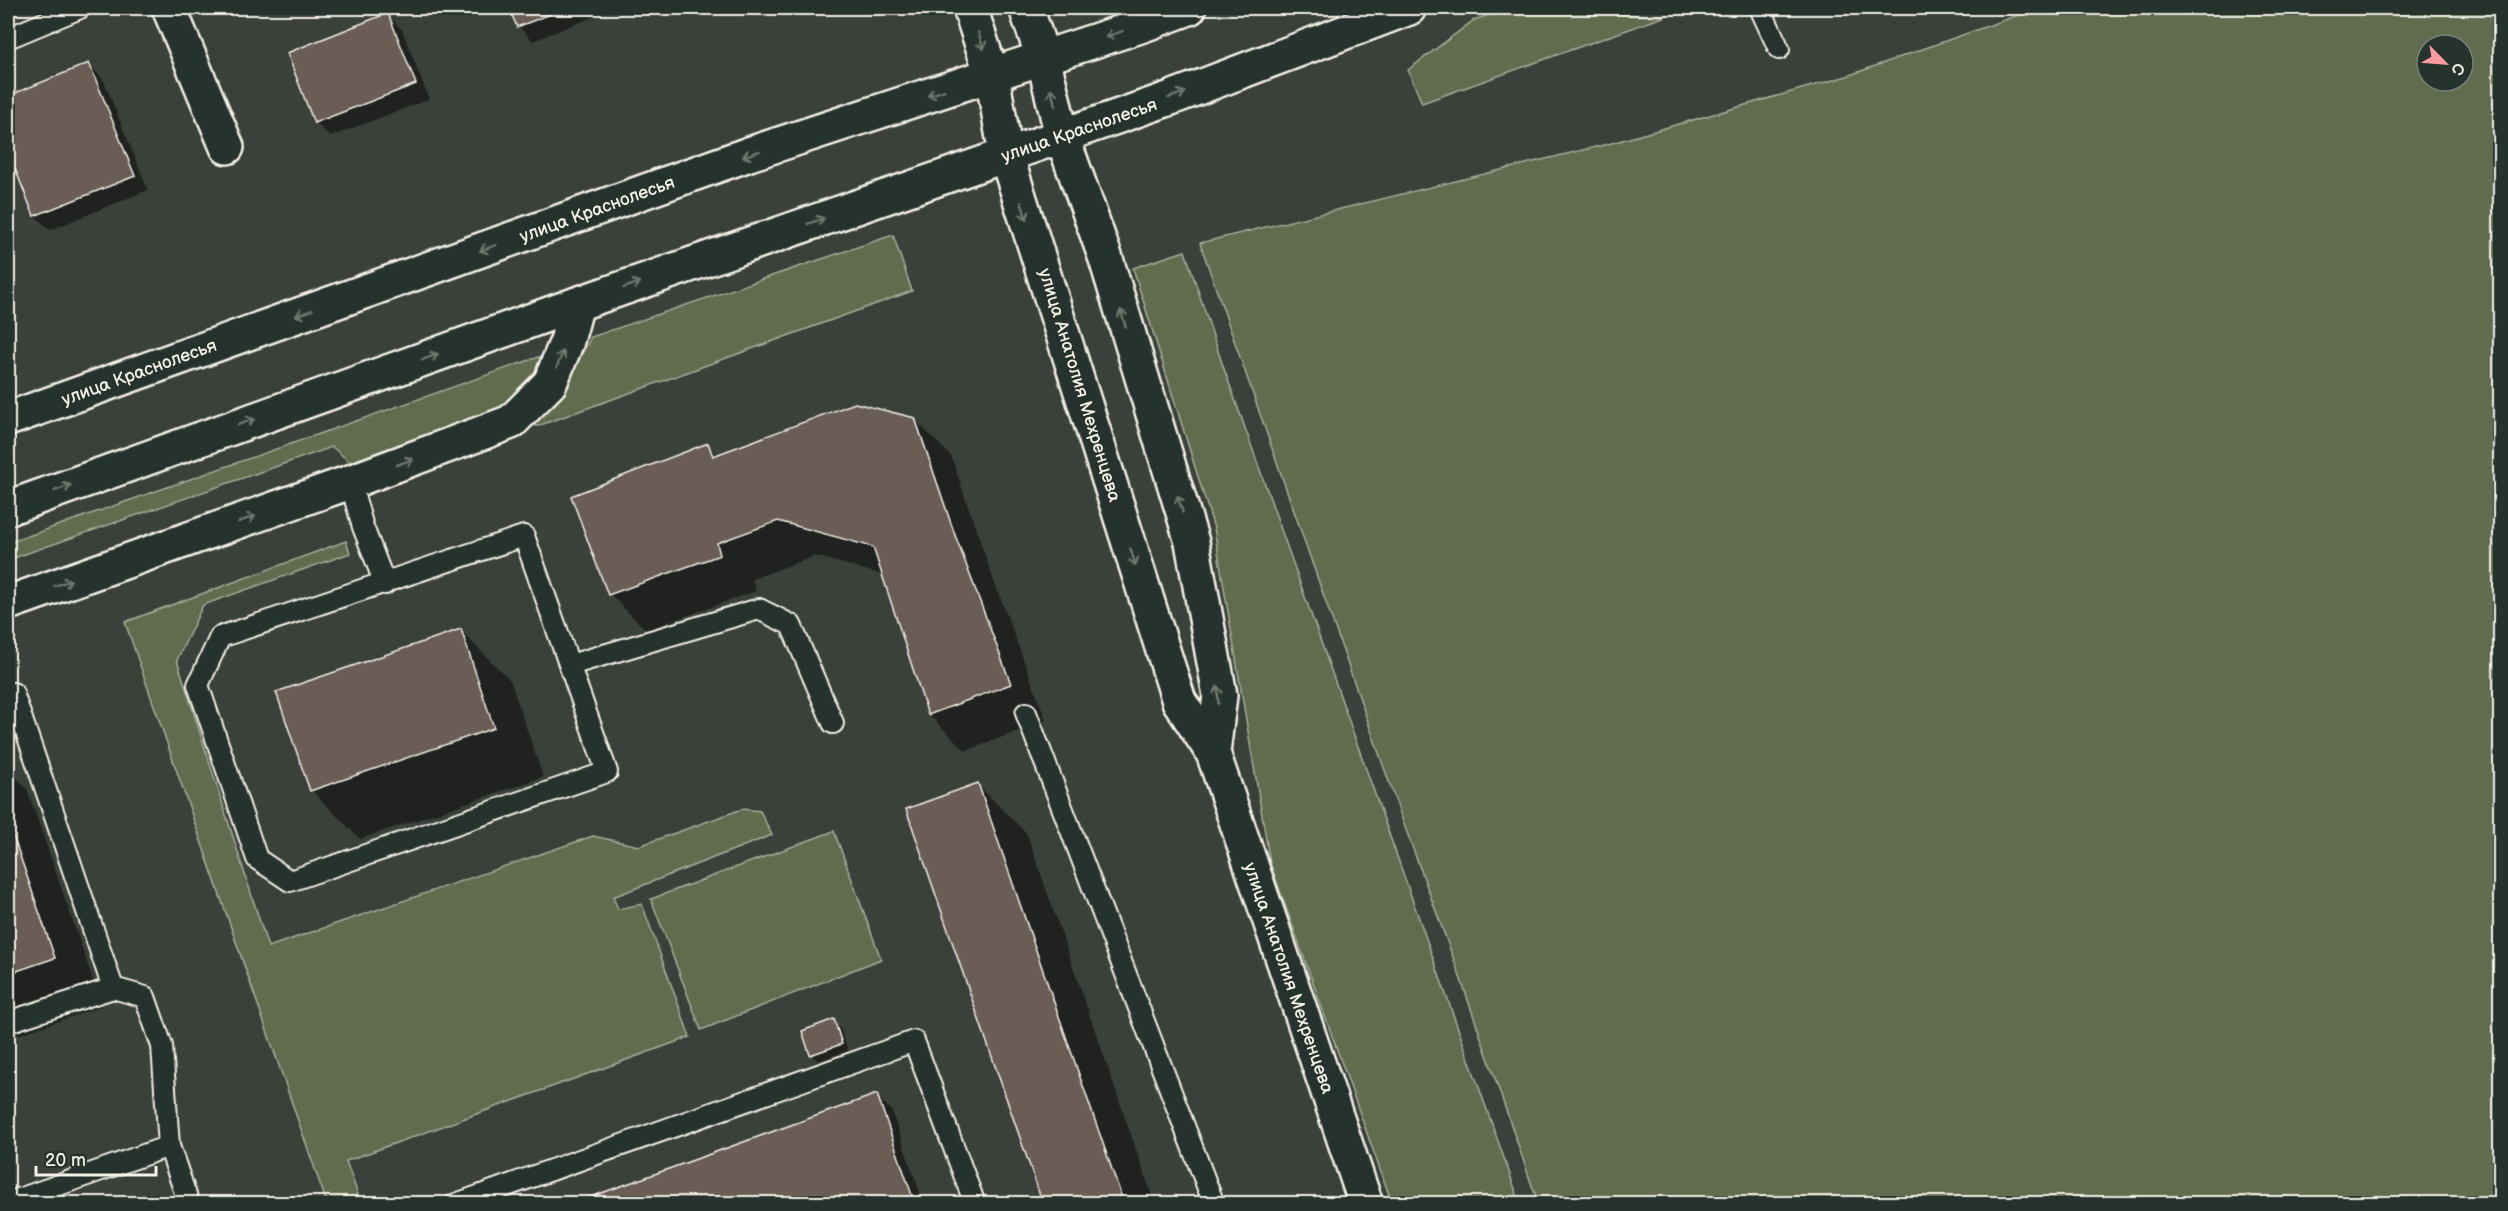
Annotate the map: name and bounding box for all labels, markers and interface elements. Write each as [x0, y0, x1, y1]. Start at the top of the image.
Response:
one-way arrow [1105, 29, 1124, 40]
one-way arrow [976, 31, 987, 50]
north arrow [2415, 33, 2475, 93]
text: С [2446, 60, 2468, 78]
one-way arrow [1046, 87, 1058, 106]
one-way arrow [927, 88, 946, 99]
one-way arrow [1167, 89, 1185, 100]
street label: улица Краснолесья [999, 94, 1160, 167]
one-way arrow [742, 149, 761, 160]
street label: улица Краснолесья [517, 172, 677, 247]
one-way arrow [1020, 201, 1031, 220]
one-way arrow [806, 215, 825, 226]
one-way arrow [479, 243, 498, 254]
street label: улица Анатолия Мехренцева [1034, 266, 1125, 505]
one-way arrow [622, 279, 641, 290]
one-way arrow [296, 308, 314, 319]
one-way arrow [1117, 309, 1128, 328]
street label: улица Краснолесья [59, 335, 219, 410]
one-way arrow [420, 350, 439, 361]
one-way arrow [555, 350, 566, 368]
one-way arrow [236, 416, 255, 427]
one-way arrow [395, 456, 414, 467]
one-way arrow [53, 482, 71, 493]
one-way arrow [1174, 495, 1185, 514]
one-way arrow [237, 512, 256, 523]
one-way arrow [1129, 547, 1140, 566]
one-way arrow [53, 577, 72, 588]
one-way arrow [1212, 686, 1224, 706]
street label: улица Анатолия Мехренцева [1239, 860, 1338, 1097]
scale bar [36, 1139, 156, 1177]
text: 20 m [45, 1150, 86, 1171]

